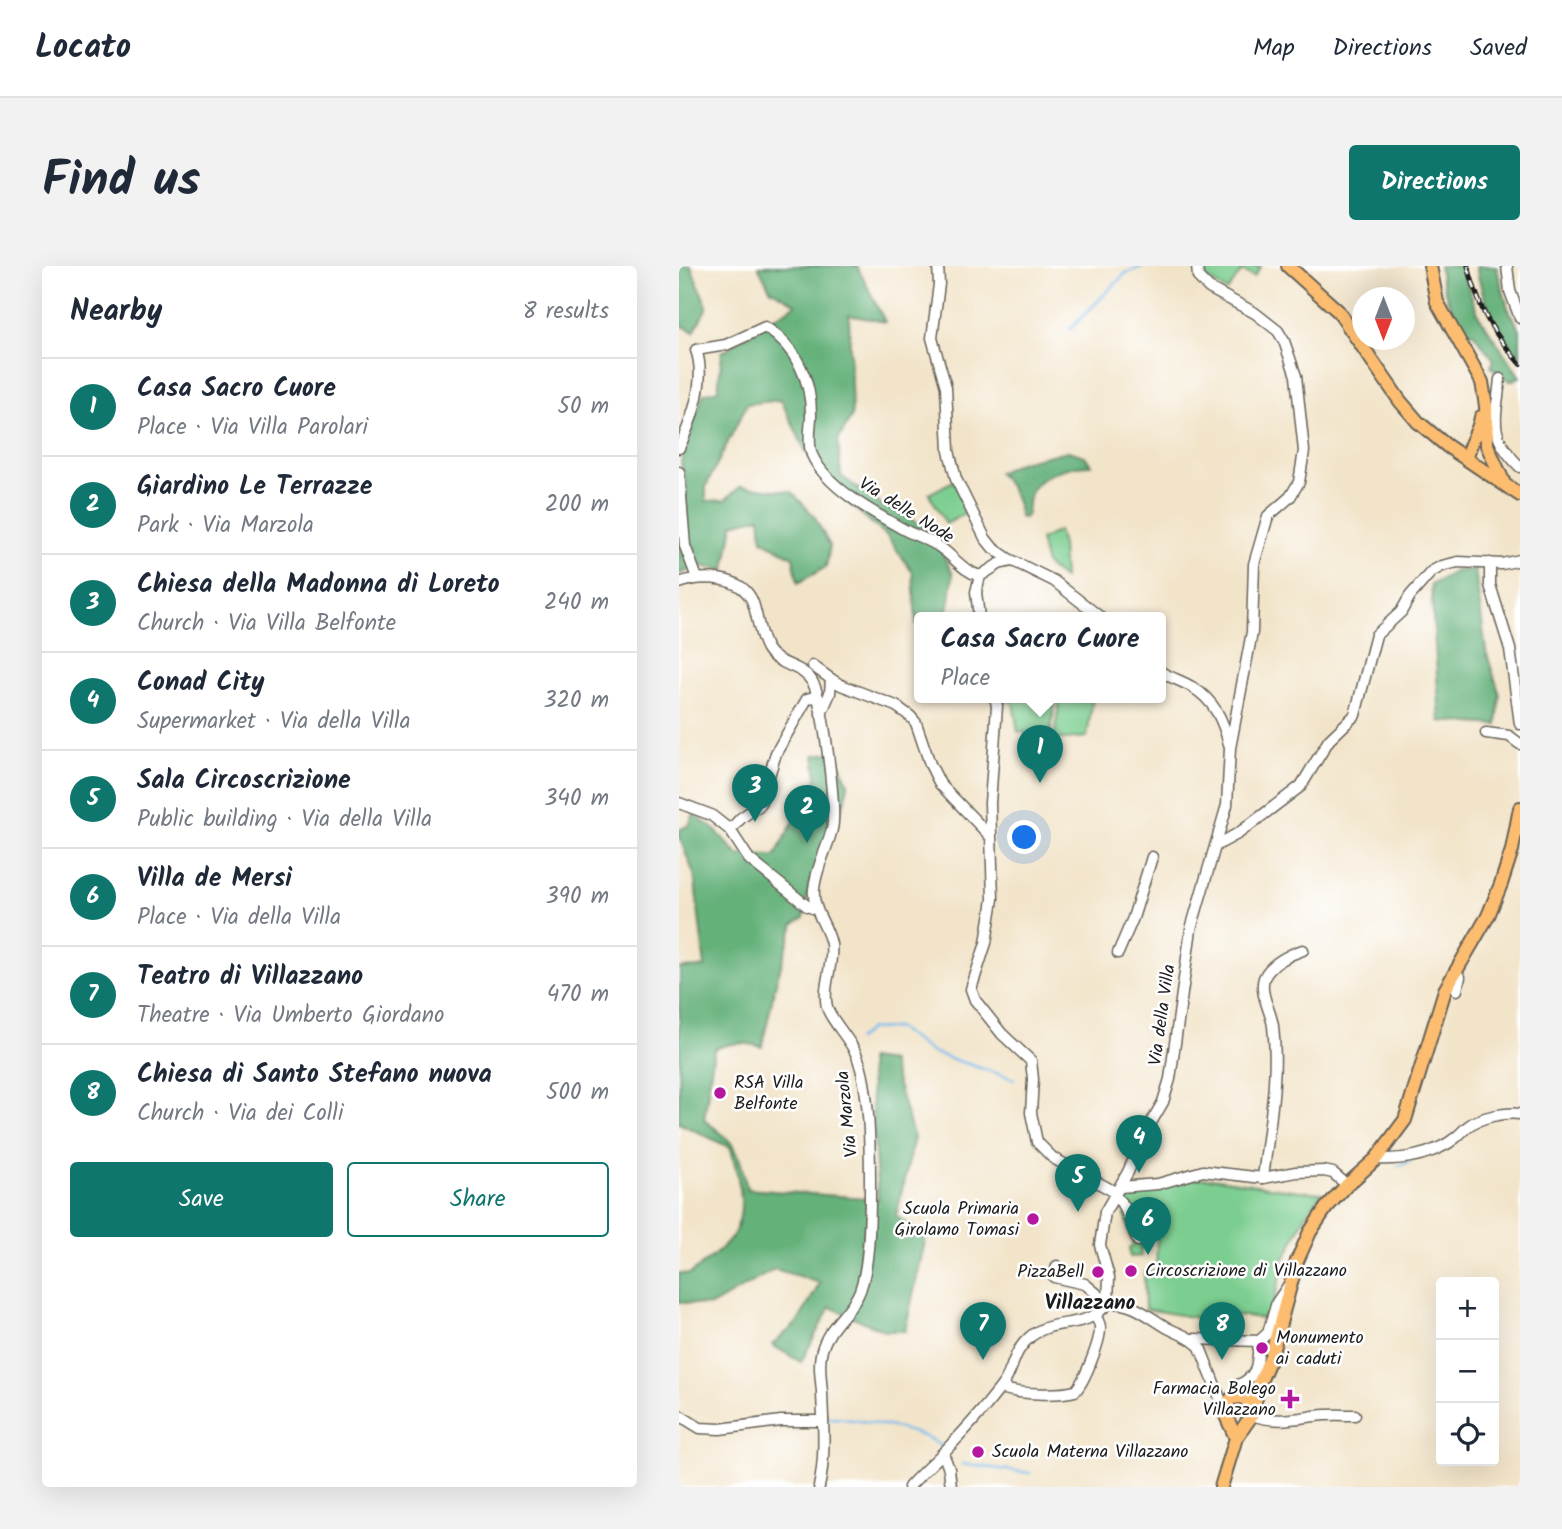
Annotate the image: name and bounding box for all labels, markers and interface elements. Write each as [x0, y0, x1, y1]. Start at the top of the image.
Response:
text: Locato [35, 22, 131, 75]
text: Map [1253, 29, 1295, 68]
text: Directions [1333, 29, 1432, 68]
text: Saved [1470, 29, 1527, 68]
text: Find us [42, 143, 200, 221]
button: Directions [1349, 145, 1520, 220]
north arrow [1352, 287, 1415, 350]
text: Nearby [70, 288, 162, 336]
text: 8 results [523, 294, 609, 330]
text: Casa Sacro Cuore [137, 368, 336, 410]
text: 1 [90, 389, 96, 425]
text: 50 m [558, 389, 609, 425]
text: Place · Via Villa Parolari [137, 410, 368, 446]
text: Giardino Le Terrazze [137, 466, 372, 508]
street label: Via delle Node [852, 470, 960, 552]
text: 2 [86, 487, 100, 523]
text: 200 m [545, 487, 609, 523]
text: Park · Via Marzola [137, 508, 314, 544]
text: Chiesa della Madonna di Loreto [137, 564, 500, 606]
text: 3 [87, 585, 99, 621]
text: 240 m [544, 585, 609, 621]
text: Church · Via Villa Belfonte [137, 606, 396, 642]
popup [914, 612, 1166, 703]
text: Casa Sacro Cuore [941, 619, 1139, 661]
text: Place [941, 661, 990, 697]
text: Conad City [137, 662, 265, 704]
text: 4 [87, 683, 99, 719]
text: 320 m [543, 683, 609, 719]
text: Supermarket · Via della Villa [137, 704, 410, 740]
pin: 1 [1017, 725, 1063, 783]
text: Sala Circoscrizione [137, 760, 351, 802]
pin: 3 [732, 764, 778, 822]
text: 5 [87, 781, 99, 817]
text: 340 m [544, 781, 609, 817]
pin: 2 [784, 785, 830, 843]
text: Public building · Via della Villa [137, 802, 432, 838]
your location [1007, 820, 1041, 854]
text: Villa de Mersi [137, 858, 292, 900]
text: 6 [87, 879, 99, 915]
text: 390 m [546, 879, 609, 915]
text: Place · Via della Villa [137, 900, 341, 936]
text: Teatro di Villazzano [137, 956, 363, 998]
street label: Via della Villa [1142, 962, 1184, 1068]
text: 7 [88, 977, 98, 1013]
text: 470 m [547, 977, 609, 1013]
text: Theatre · Via Umberto Giordano [137, 998, 444, 1034]
text: Chiesa di Santo Stefano nuova [137, 1054, 492, 1096]
place label: RSA Villa Belfonte [734, 1069, 803, 1119]
street label: Via Marzola [829, 1069, 867, 1159]
text: 8 [86, 1075, 100, 1111]
text: 500 m [546, 1075, 609, 1111]
marker: RSA Villa Belfonte [712, 1085, 728, 1101]
text: Church · Via dei Colli [137, 1096, 343, 1132]
pin: 4 [1116, 1115, 1162, 1173]
pin: 5 [1055, 1154, 1101, 1212]
button: Save [70, 1162, 333, 1237]
button: Share [347, 1162, 609, 1237]
place label: Scuola Primaria Girolamo Tomasi [895, 1195, 1020, 1245]
pin: 6 [1125, 1197, 1171, 1255]
marker: Scuola Primaria Girolamo Tomasi [1025, 1211, 1041, 1227]
place label: Circoscrizione di Villazzano [1145, 1257, 1347, 1286]
place label: PizzaBell [1017, 1258, 1085, 1287]
marker: Circoscrizione di Villazzano [1123, 1263, 1139, 1279]
marker: PizzaBell [1090, 1264, 1106, 1280]
map controls [1436, 1277, 1499, 1466]
button: + [1436, 1277, 1499, 1340]
district label: Villazzano [1045, 1287, 1136, 1320]
pin: 7 [960, 1302, 1006, 1360]
pin: 8 [1199, 1302, 1245, 1360]
place label: Monumento ai caduti [1276, 1324, 1364, 1374]
marker: Monumento ai caduti [1254, 1340, 1270, 1356]
button: − [1436, 1340, 1499, 1403]
place label: Farmacia Bolego Villazzano [1153, 1375, 1276, 1425]
marker: Farmacia Bolego Villazzano [1282, 1391, 1298, 1407]
button: locate [1436, 1403, 1499, 1466]
place label: Scuola Materna Villazzano [992, 1438, 1189, 1467]
marker: Scuola Materna Villazzano [970, 1444, 986, 1460]

